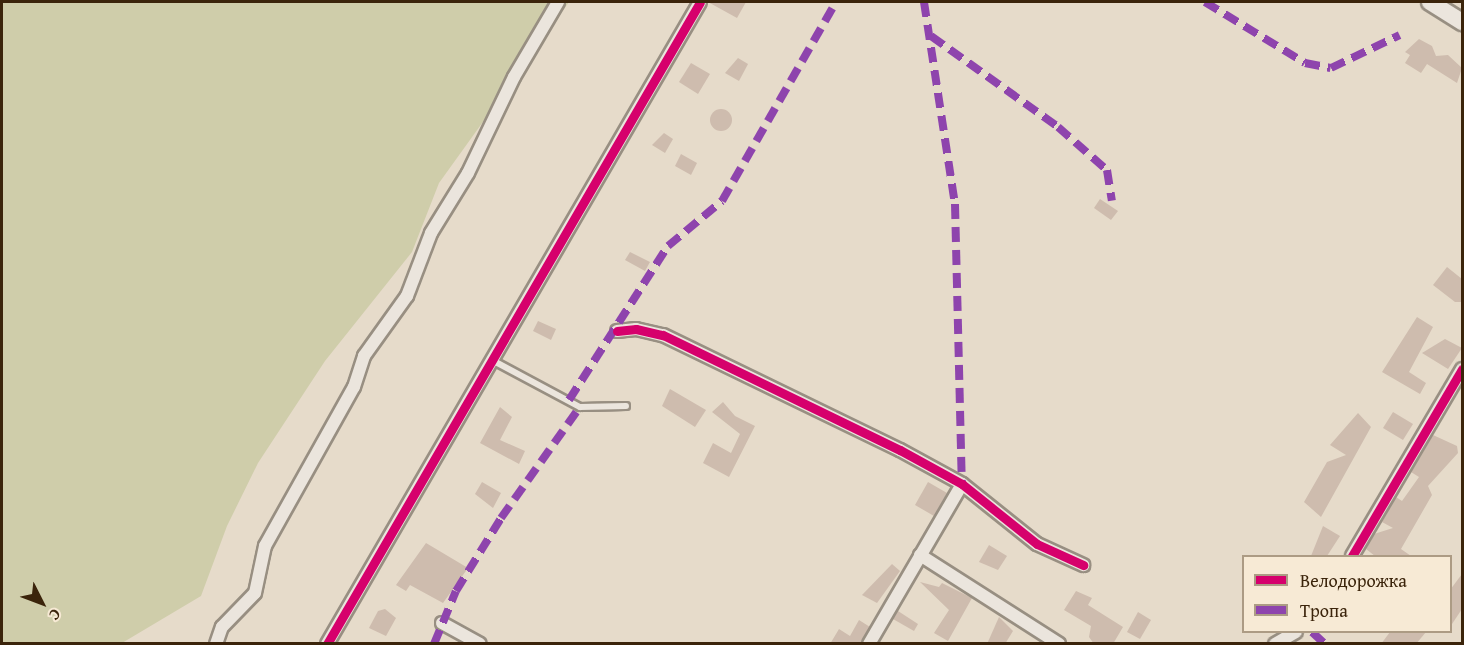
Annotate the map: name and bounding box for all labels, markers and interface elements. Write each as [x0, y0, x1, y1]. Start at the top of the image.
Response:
legend [1242, 555, 1452, 633]
text: Велодорожка [1300, 567, 1407, 594]
north arrow [12, 573, 72, 633]
text: Тропа [1300, 597, 1348, 624]
text: С [43, 604, 67, 626]

